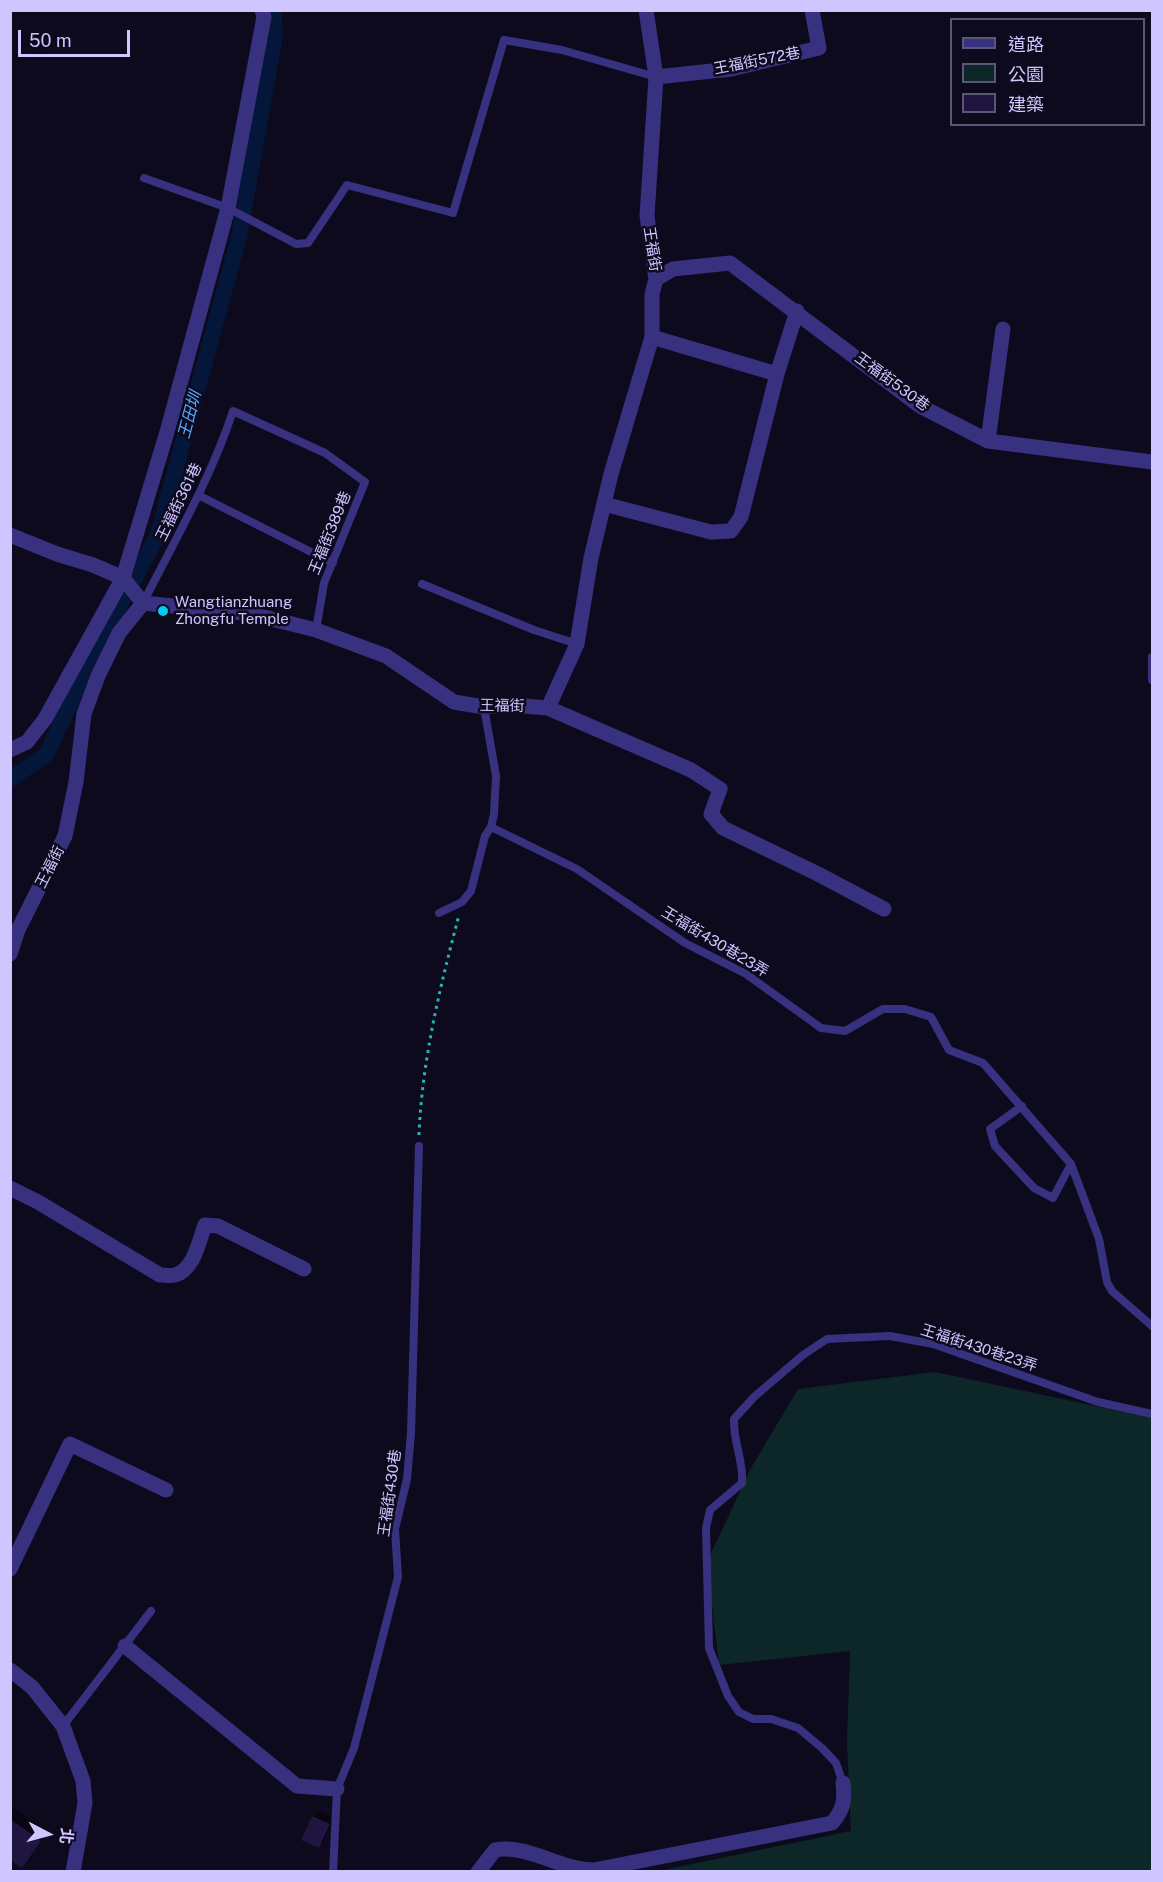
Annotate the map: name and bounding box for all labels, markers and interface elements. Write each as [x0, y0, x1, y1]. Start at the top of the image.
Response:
scale bar [21, 18, 134, 56]
legend [950, 18, 1145, 126]
text: 50 m [29, 30, 72, 51]
text: 道路 [1008, 34, 1044, 55]
street label: 王福街572巷 [712, 44, 802, 78]
text: 公園 [1008, 64, 1044, 85]
text: 建築 [1008, 94, 1044, 115]
street label: 王福街 [640, 225, 664, 273]
street label: 王福街530巷 [851, 349, 933, 415]
water label: 王田圳 [175, 389, 205, 441]
street label: 王福街361巷 [152, 460, 206, 544]
street label: 王福街389巷 [305, 489, 355, 577]
place label: Wangtianzhuang Zhongfu Temple [175, 593, 292, 628]
marker: Wangtianzhuang Zhongfu Temple [156, 604, 170, 618]
street label: 王福街 [479, 697, 525, 715]
street label: 王福街 [32, 843, 68, 891]
street label: 王福街430巷23弄 [658, 903, 772, 981]
street label: 王福街430巷23弄 [919, 1321, 1039, 1375]
street label: 王福街430巷 [375, 1448, 405, 1538]
north arrow [18, 1804, 78, 1864]
text: 北 [56, 1827, 77, 1845]

